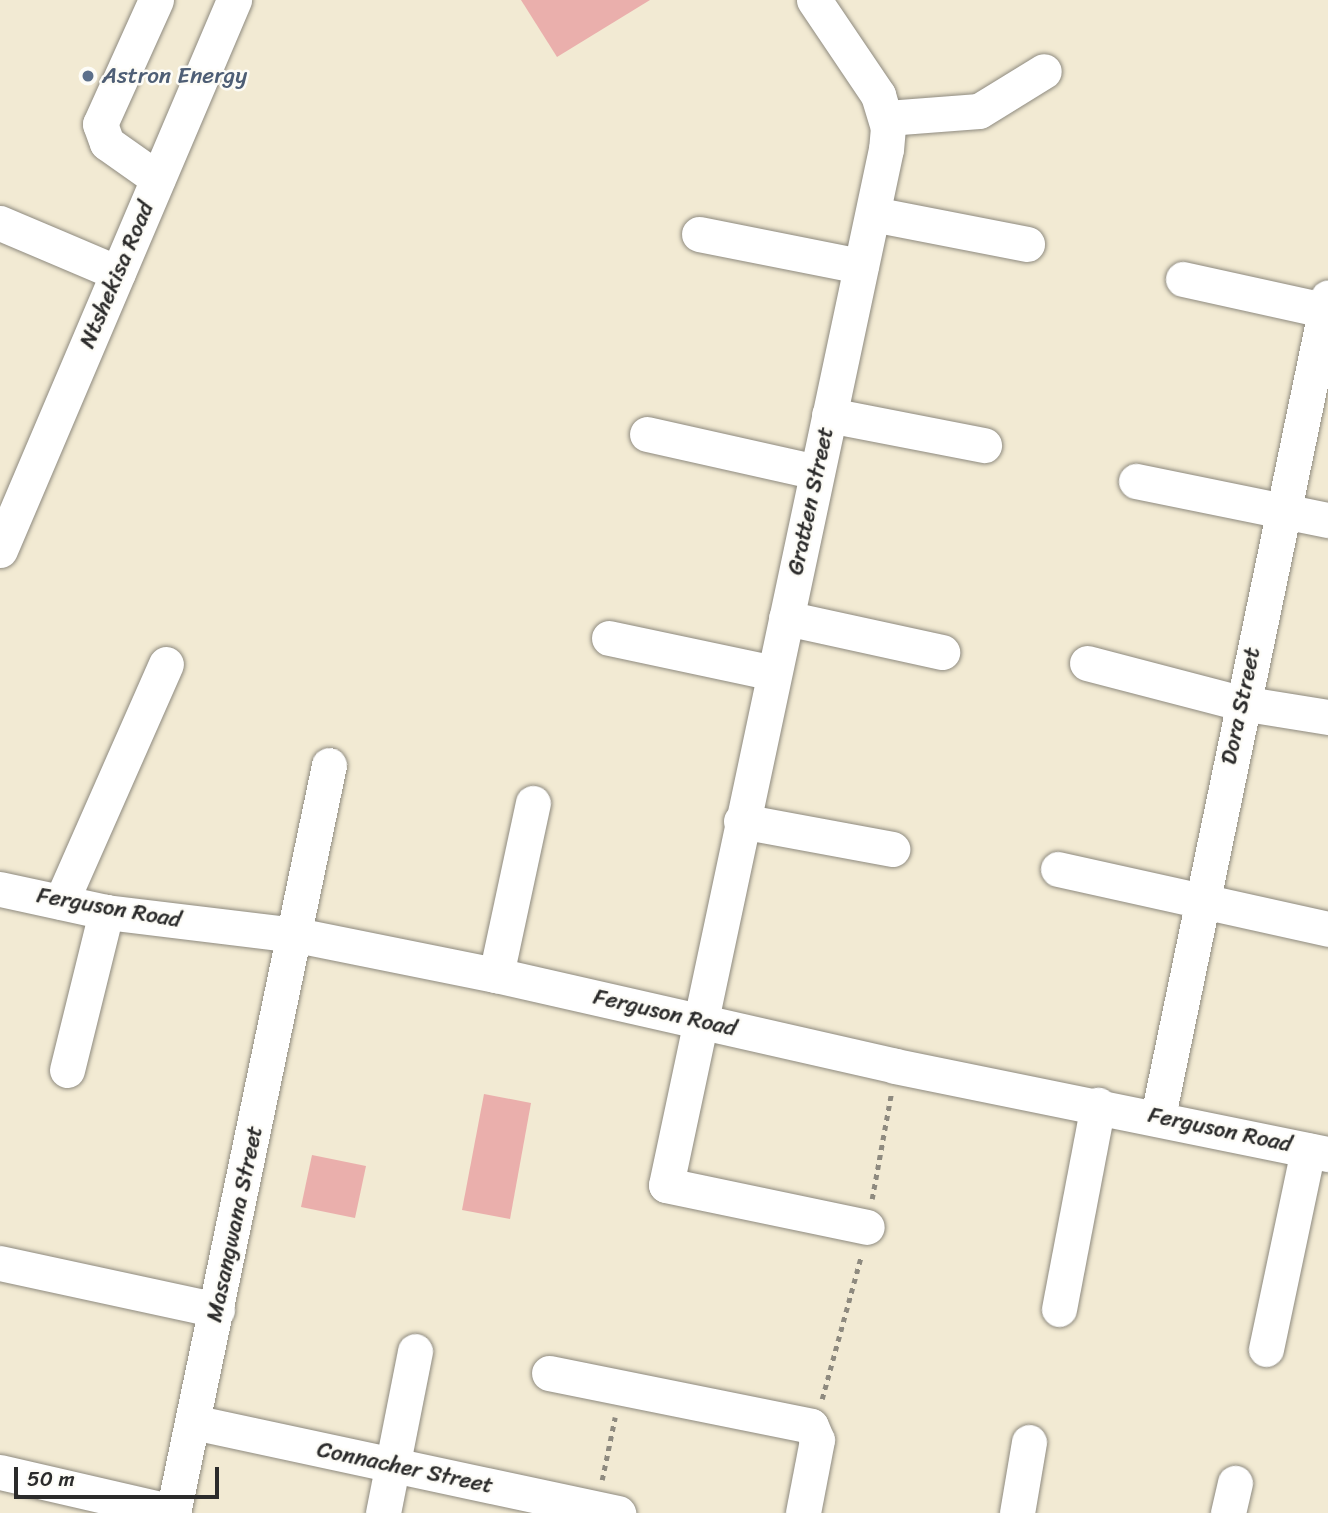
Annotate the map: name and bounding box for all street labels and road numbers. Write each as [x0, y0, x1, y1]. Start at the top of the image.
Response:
street label: Ntshekisa Road [74, 198, 160, 352]
street label: Gratten Street [782, 424, 840, 578]
street label: Dora Street [1215, 645, 1267, 767]
street label: Ferguson Road [35, 882, 183, 934]
street label: Ferguson Road [591, 983, 739, 1043]
street label: Ferguson Road [1146, 1101, 1294, 1159]
street label: Masangwana Street [201, 1123, 269, 1325]
street label: Connacher Street [314, 1436, 496, 1500]

